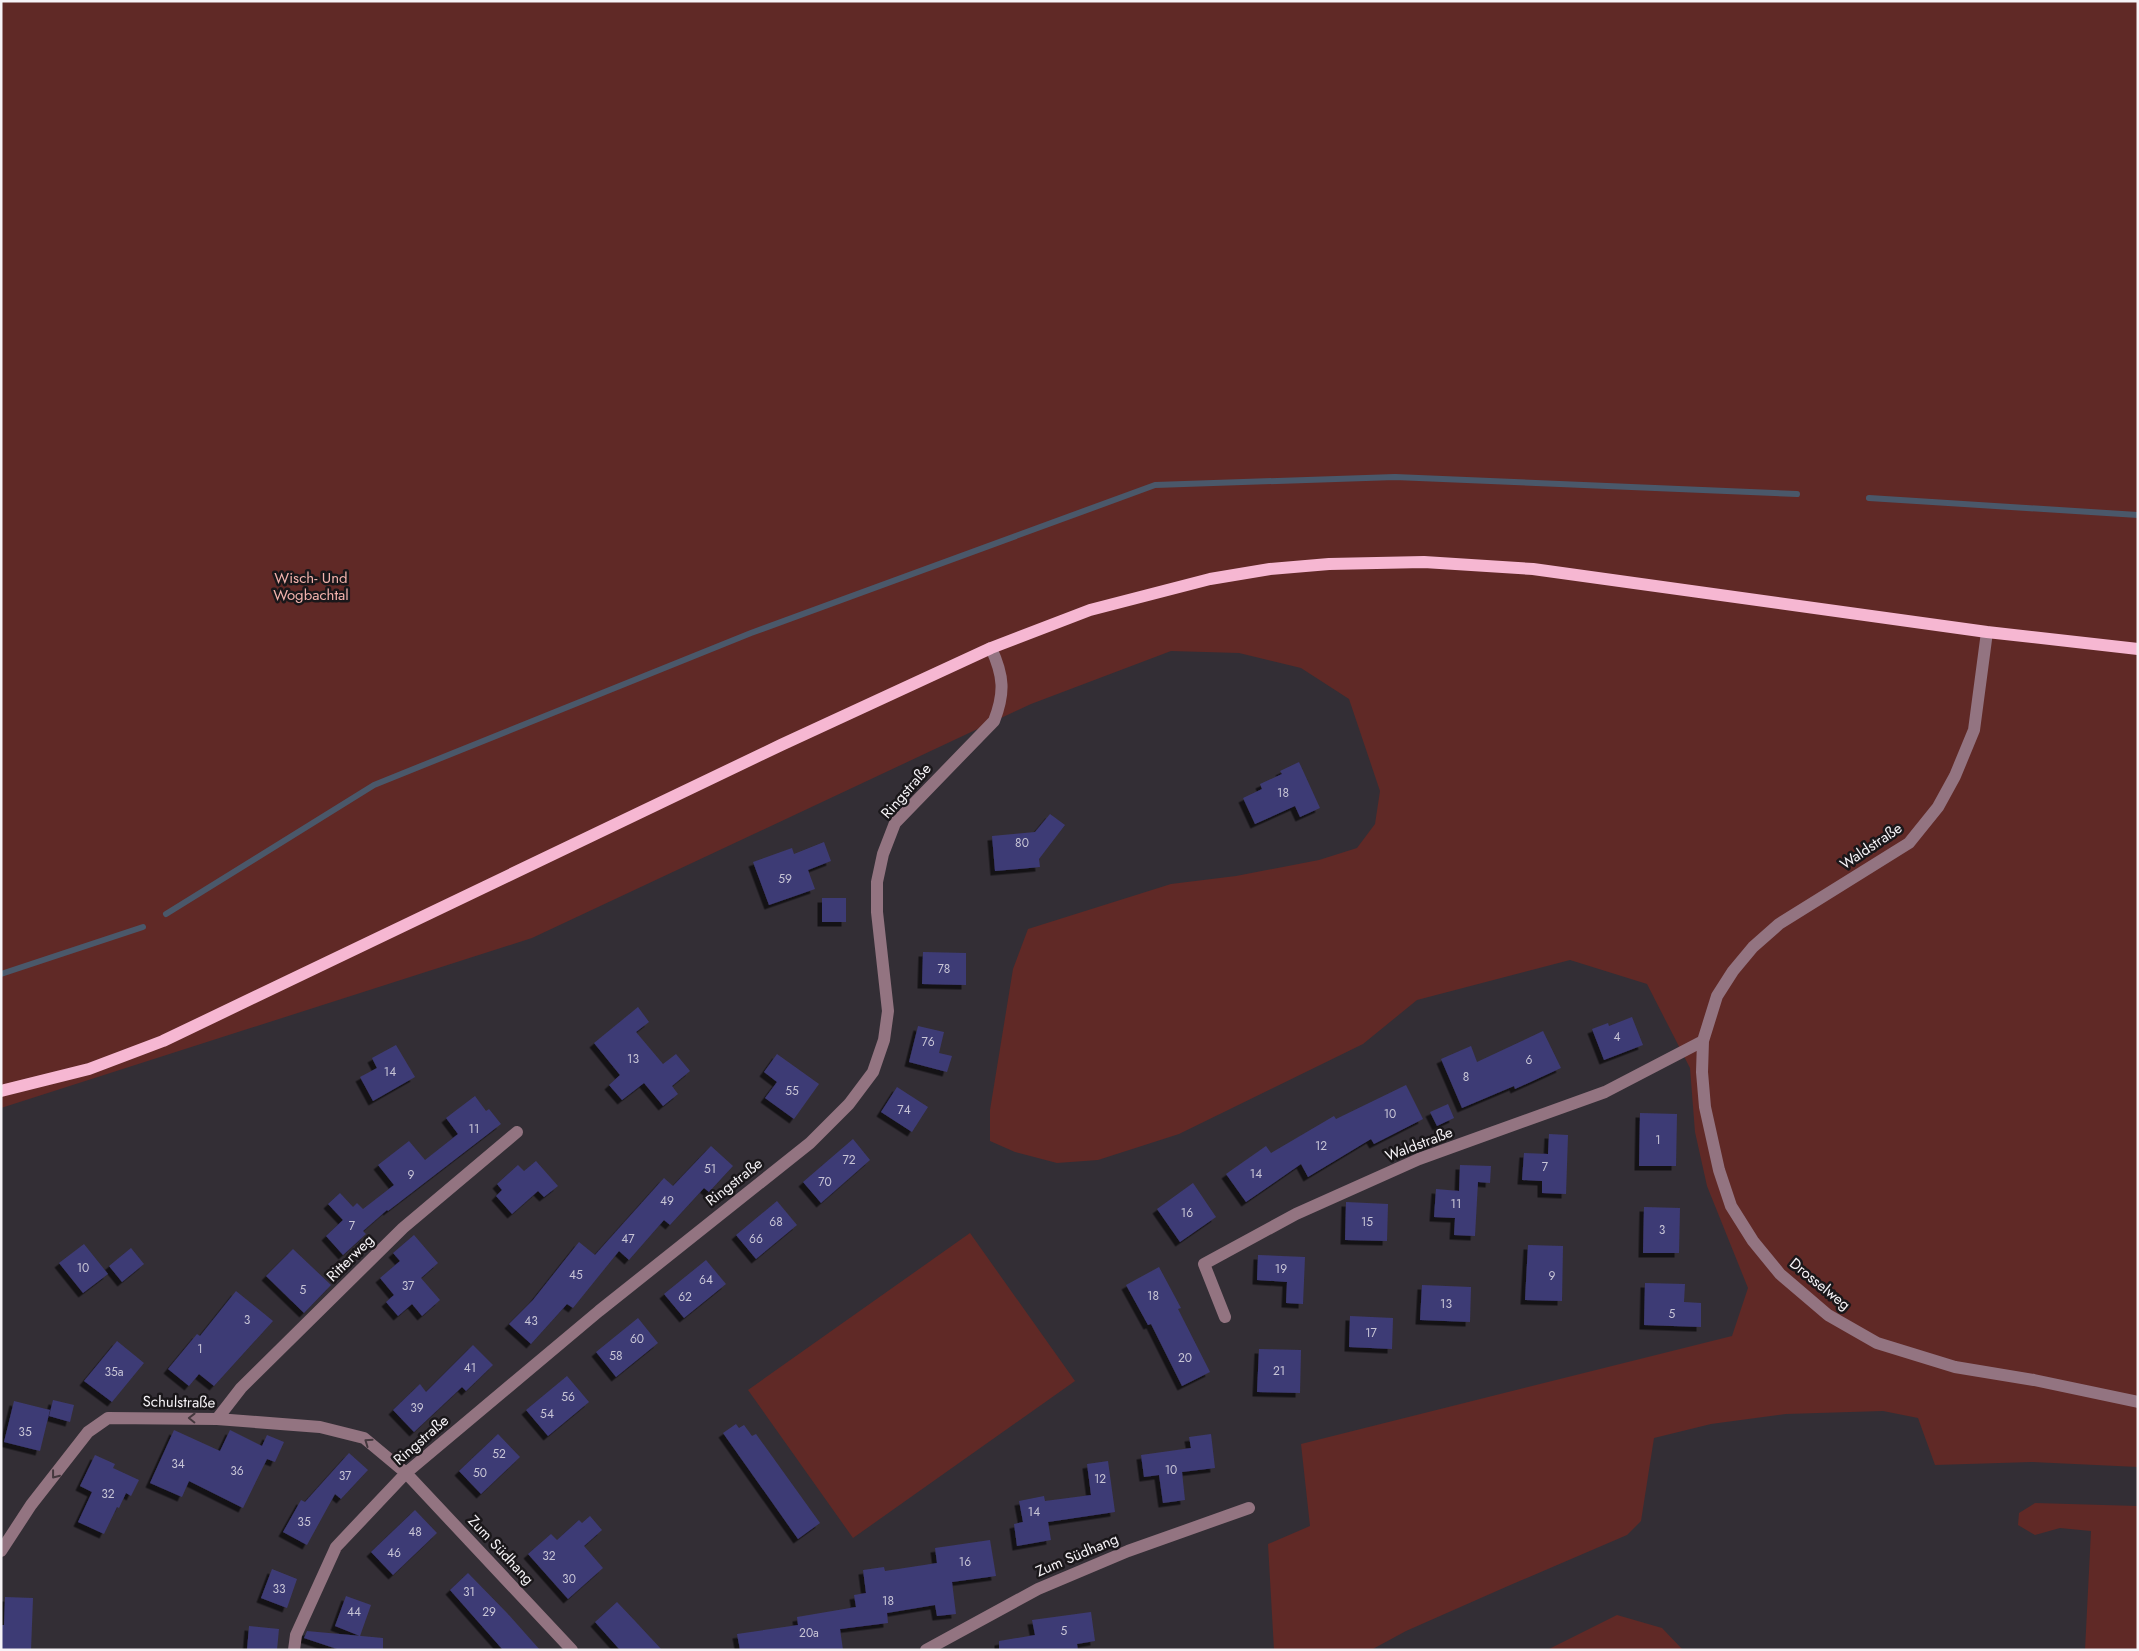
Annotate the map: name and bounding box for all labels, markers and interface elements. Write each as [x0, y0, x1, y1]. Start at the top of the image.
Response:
park label: Wisch- Und Wogbachtal [273, 567, 349, 606]
street label: Ringstraße [876, 758, 936, 823]
house number: 18 [1277, 784, 1289, 802]
street label: Waldstraße [1836, 817, 1907, 875]
house number: 80 [1015, 834, 1029, 852]
house number: 59 [778, 870, 792, 888]
house number: 78 [938, 960, 950, 978]
house number: 4 [1614, 1028, 1621, 1046]
house number: 76 [921, 1033, 935, 1051]
house number: 13 [627, 1050, 639, 1068]
house number: 6 [1526, 1051, 1533, 1069]
house number: 14 [384, 1063, 396, 1081]
house number: 8 [1463, 1068, 1469, 1086]
house number: 55 [785, 1082, 799, 1100]
house number: 74 [897, 1101, 911, 1119]
house number: 10 [1384, 1105, 1396, 1123]
house number: 11 [469, 1120, 479, 1138]
street label: Waldstraße [1382, 1121, 1456, 1167]
house number: 1 [1655, 1131, 1661, 1149]
house number: 12 [1315, 1137, 1327, 1155]
house number: 72 [842, 1151, 856, 1169]
street label: Ringstraße [701, 1153, 767, 1211]
house number: 7 [1542, 1158, 1549, 1176]
house number: 51 [704, 1160, 716, 1178]
house number: 14 [1250, 1165, 1262, 1183]
house number: 9 [408, 1166, 415, 1184]
house number: 70 [818, 1173, 832, 1191]
house number: 49 [660, 1192, 674, 1210]
house number: 11 [1451, 1195, 1461, 1213]
house number: 16 [1181, 1204, 1193, 1222]
house number: 68 [769, 1213, 783, 1231]
house number: 15 [1361, 1213, 1373, 1231]
house number: 7 [349, 1217, 356, 1235]
house number: 3 [1659, 1221, 1666, 1239]
street label: Ritterweg [321, 1229, 379, 1287]
house number: 47 [621, 1230, 635, 1248]
house number: 66 [749, 1230, 763, 1248]
street label: Drosselweg [1785, 1253, 1855, 1315]
house number: 10 [77, 1259, 89, 1277]
house number: 19 [1275, 1260, 1287, 1278]
house number: 45 [569, 1266, 583, 1284]
house number: 9 [1549, 1267, 1556, 1285]
house number: 64 [699, 1271, 713, 1289]
house number: 37 [402, 1277, 415, 1295]
house number: 5 [300, 1281, 307, 1299]
house number: 18 [1147, 1287, 1159, 1305]
house number: 62 [678, 1288, 692, 1306]
house number: 13 [1440, 1295, 1452, 1313]
house number: 5 [1669, 1305, 1676, 1323]
house number: 3 [244, 1311, 251, 1329]
house number: 43 [524, 1312, 538, 1330]
house number: 17 [1365, 1324, 1378, 1342]
house number: 60 [630, 1330, 644, 1348]
house number: 1 [197, 1340, 203, 1358]
house number: 58 [609, 1347, 623, 1365]
house number: 20 [1178, 1349, 1192, 1367]
house number: 41 [464, 1359, 476, 1377]
house number: 21 [1273, 1362, 1285, 1380]
house number: 35a [104, 1363, 124, 1381]
house number: 56 [561, 1388, 575, 1406]
street label: Schulstraße [142, 1390, 216, 1414]
house number: 39 [410, 1399, 424, 1417]
house number: 54 [540, 1405, 554, 1423]
street label: Ringstraße [389, 1410, 454, 1470]
one-way arrow [188, 1413, 196, 1423]
house number: 35 [18, 1423, 32, 1441]
one-way arrow [364, 1439, 374, 1448]
house number: 52 [492, 1445, 506, 1463]
house number: 34 [171, 1455, 185, 1473]
house number: 10 [1165, 1461, 1177, 1479]
house number: 36 [230, 1462, 244, 1480]
house number: 50 [473, 1464, 487, 1482]
house number: 37 [339, 1467, 352, 1485]
one-way arrow [52, 1469, 60, 1478]
house number: 12 [1094, 1470, 1106, 1488]
house number: 32 [101, 1485, 115, 1503]
house number: 14 [1028, 1503, 1040, 1521]
street label: Zum Südhang [463, 1510, 539, 1590]
house number: 35 [297, 1513, 311, 1531]
house number: 48 [408, 1523, 422, 1541]
street label: Zum Südhang [1032, 1528, 1122, 1582]
house number: 46 [387, 1544, 401, 1562]
house number: 32 [542, 1547, 556, 1565]
house number: 16 [959, 1553, 971, 1571]
house number: 30 [562, 1570, 576, 1588]
house number: 33 [272, 1580, 286, 1598]
house number: 31 [463, 1583, 475, 1601]
house number: 18 [882, 1592, 894, 1610]
house number: 44 [347, 1603, 361, 1621]
house number: 29 [482, 1603, 496, 1621]
house number: 5 [1061, 1622, 1068, 1640]
house number: 20a [799, 1624, 819, 1642]

